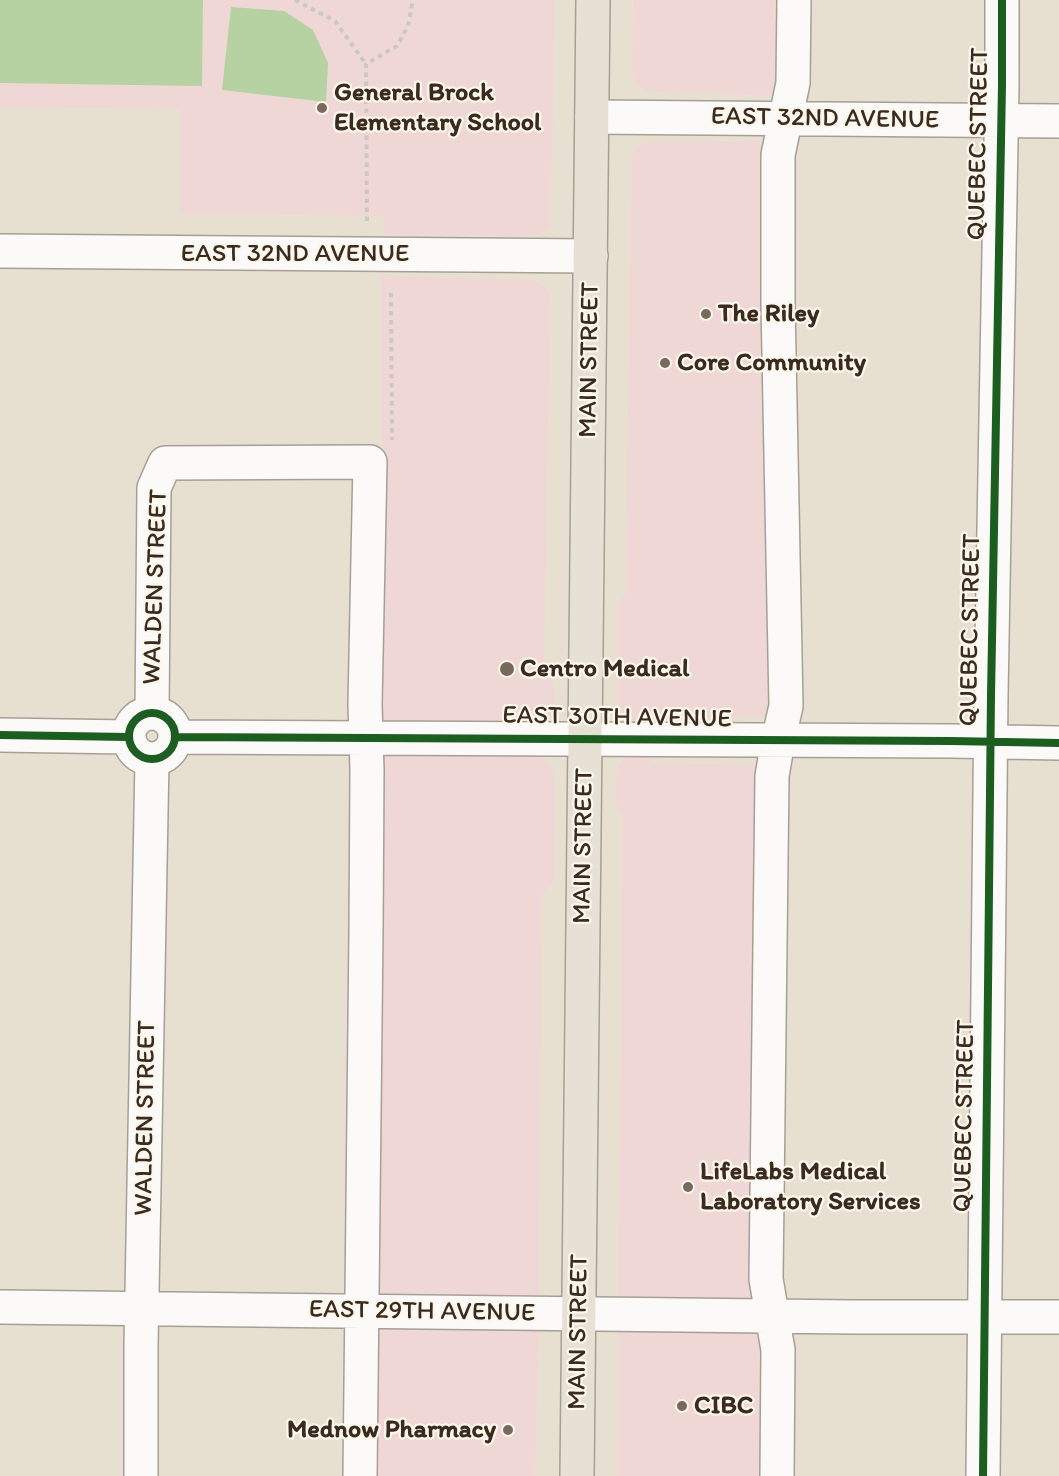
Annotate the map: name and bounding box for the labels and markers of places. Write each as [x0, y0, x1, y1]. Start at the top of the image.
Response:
place label: General Brock Elementary School [334, 77, 541, 138]
marker: General Brock Elementary School [315, 101, 329, 115]
place label: The Riley [718, 298, 819, 330]
marker: The Riley [699, 307, 713, 321]
place label: Core Community [677, 347, 866, 379]
marker: Core Community [658, 356, 672, 370]
place label: Centro Medical [520, 653, 689, 685]
marker: Centro Medical [498, 660, 516, 678]
place label: LifeLabs Medical Laboratory Services [700, 1156, 920, 1218]
marker: LifeLabs Medical Laboratory Services [681, 1180, 695, 1194]
place label: CIBC [694, 1390, 754, 1422]
marker: CIBC [675, 1399, 689, 1413]
place label: Mednow Pharmacy [287, 1414, 496, 1446]
marker: Mednow Pharmacy [501, 1423, 515, 1437]

